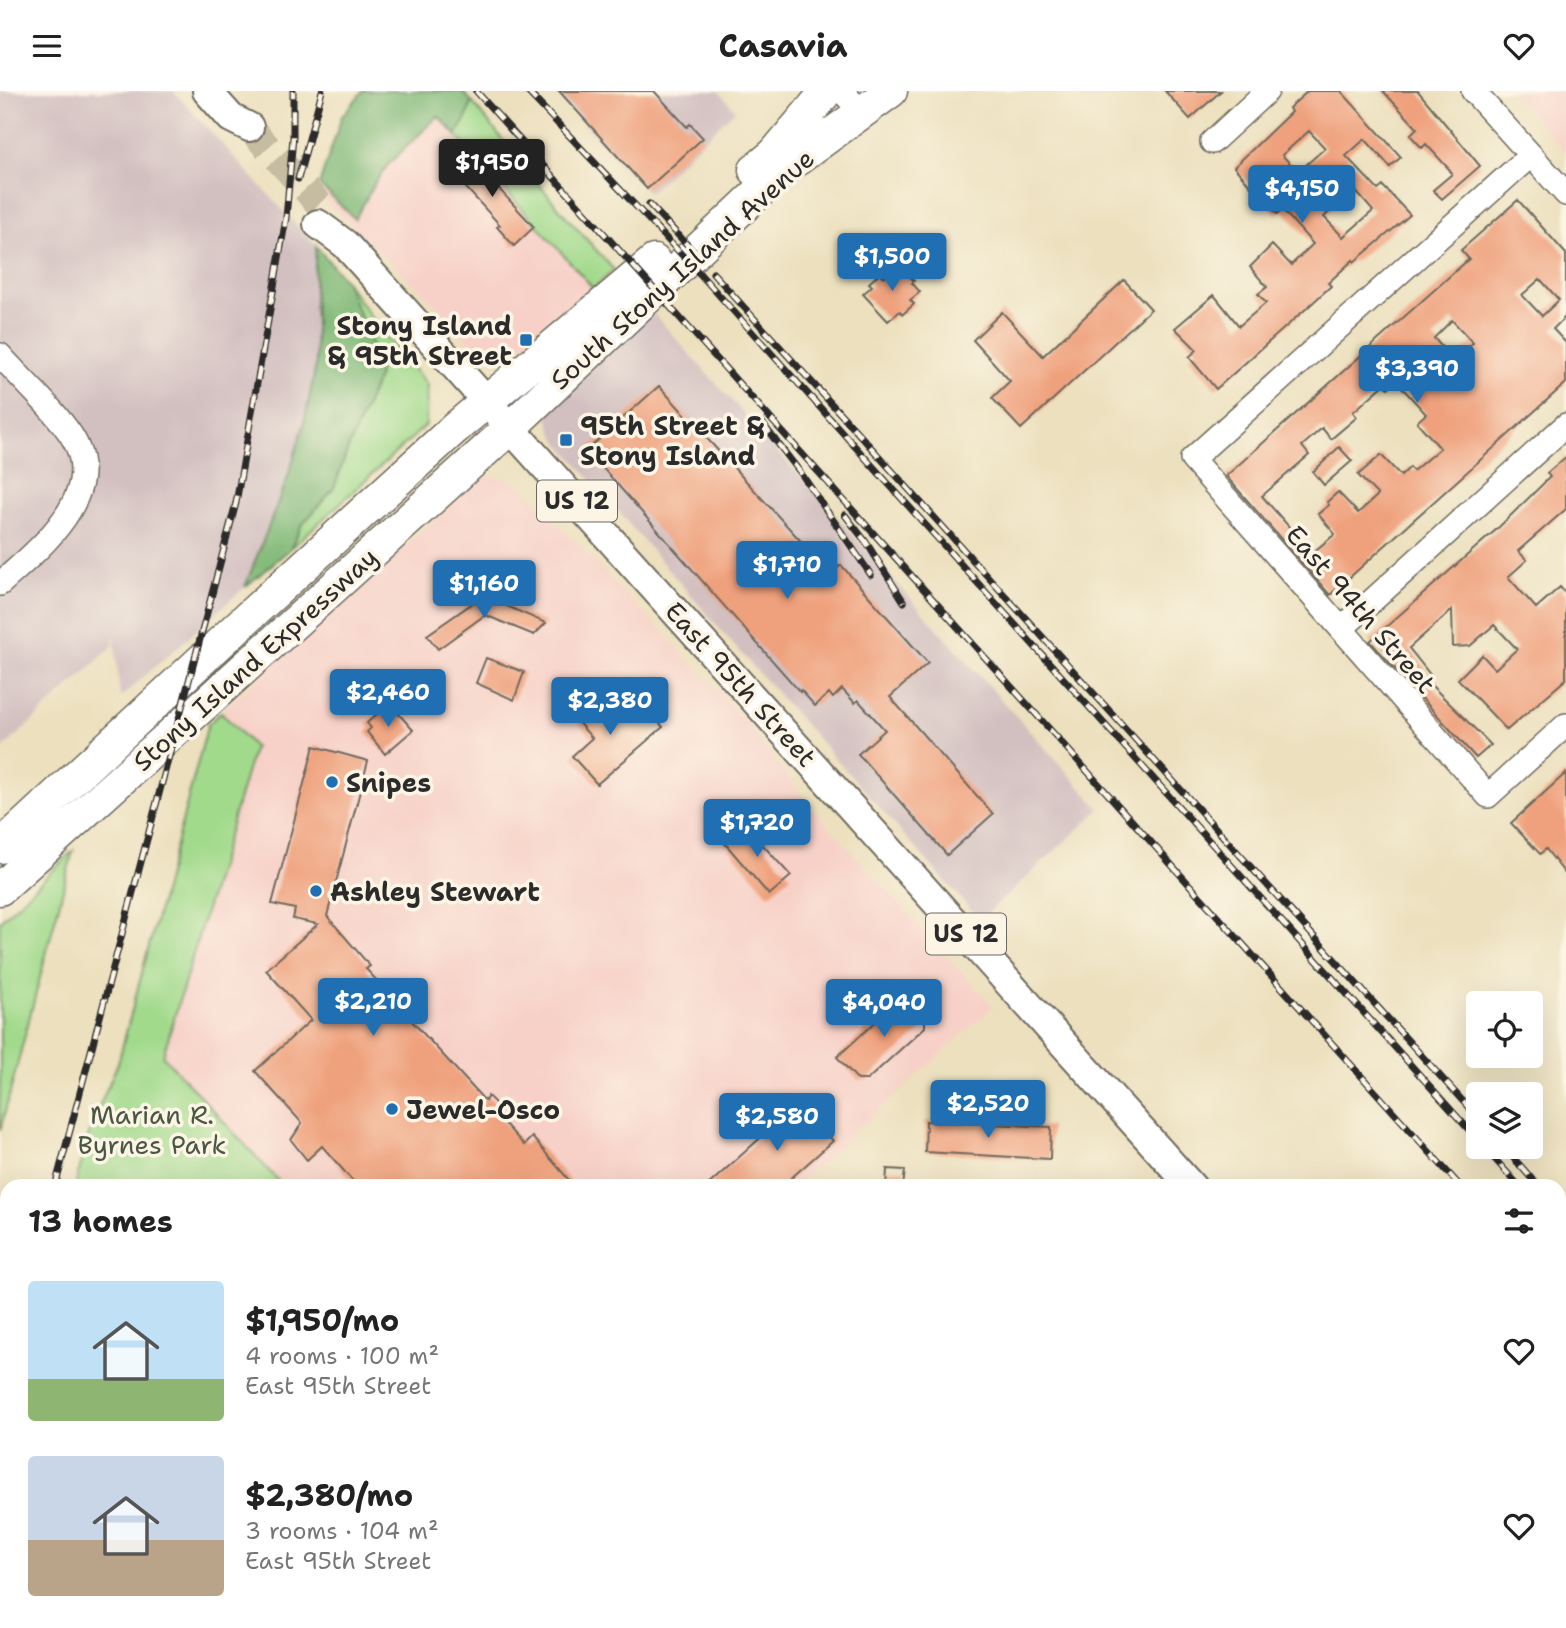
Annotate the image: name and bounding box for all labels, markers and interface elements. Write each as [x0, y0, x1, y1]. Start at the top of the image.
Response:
text: Casavia [718, 24, 848, 67]
icon: menu [28, 27, 66, 65]
icon: heart [1500, 27, 1538, 65]
pin: $1,950 [435, 139, 549, 199]
street label: South Stony Island Avenue [542, 141, 822, 397]
text: $1,950 [455, 147, 529, 177]
pin: $4,150 [1245, 165, 1359, 225]
text: $4,150 [1264, 173, 1340, 203]
pin: $1,500 [835, 233, 949, 293]
text: $1,500 [853, 241, 931, 271]
place label: Stony Island & 95th Street [328, 308, 512, 373]
marker: Stony Island & 95th Street [518, 332, 534, 348]
pin: $3,390 [1360, 345, 1474, 405]
text: $3,390 [1375, 353, 1459, 383]
place label: 95th Street & Stony Island [580, 408, 764, 473]
marker: 95th Street & Stony Island [558, 432, 574, 448]
road number: US 12 [537, 481, 617, 521]
street label: East 94th Street [1278, 517, 1444, 701]
street label: Stony Island Expressway [125, 539, 385, 779]
pin: $1,710 [730, 541, 844, 601]
text: $1,710 [752, 549, 822, 579]
pin: $1,160 [427, 561, 541, 620]
text: $1,160 [449, 568, 519, 598]
street label: East 95th Street [658, 594, 824, 774]
pin: $2,460 [331, 669, 445, 729]
text: $2,460 [346, 677, 430, 707]
pin: $2,380 [553, 677, 667, 737]
text: $2,380 [567, 685, 653, 715]
place label: Snipes [346, 765, 431, 800]
marker: Snipes [324, 774, 340, 790]
pin: $1,720 [700, 799, 814, 859]
text: $1,720 [720, 807, 794, 837]
place label: Ashley Stewart [330, 874, 540, 909]
marker: Ashley Stewart [308, 883, 324, 899]
road number: US 12 [926, 913, 1006, 955]
pin: $2,210 [316, 979, 430, 1038]
pin: $4,040 [827, 979, 941, 1039]
text: $2,210 [334, 986, 412, 1016]
text: $4,040 [842, 987, 926, 1017]
map controls [1466, 991, 1543, 1159]
button: locate [1466, 991, 1543, 1068]
pin: $2,520 [931, 1081, 1045, 1140]
button: layers [1466, 1082, 1543, 1159]
text: $2,520 [947, 1088, 1029, 1118]
place label: Jewel-Osco [406, 1092, 560, 1127]
pin: $2,580 [720, 1093, 834, 1153]
park label: Marian R. Byrnes Park [78, 1097, 226, 1162]
marker: Jewel-Osco [384, 1101, 400, 1117]
text: $2,580 [735, 1101, 819, 1131]
text: 13 homes [28, 1201, 173, 1242]
icon: filters [1500, 1202, 1538, 1240]
text: $1,950/mo [245, 1300, 399, 1341]
icon: home [84, 1309, 168, 1393]
icon: heart [1500, 1332, 1538, 1370]
text: 4 rooms · 100 m² [245, 1341, 439, 1371]
text: East 95th Street [245, 1371, 431, 1401]
text: $2,380/mo [245, 1475, 413, 1516]
icon: home [84, 1484, 168, 1568]
icon: heart [1500, 1507, 1538, 1545]
text: 3 rooms · 104 m² [245, 1516, 438, 1546]
text: East 95th Street [245, 1546, 431, 1576]

